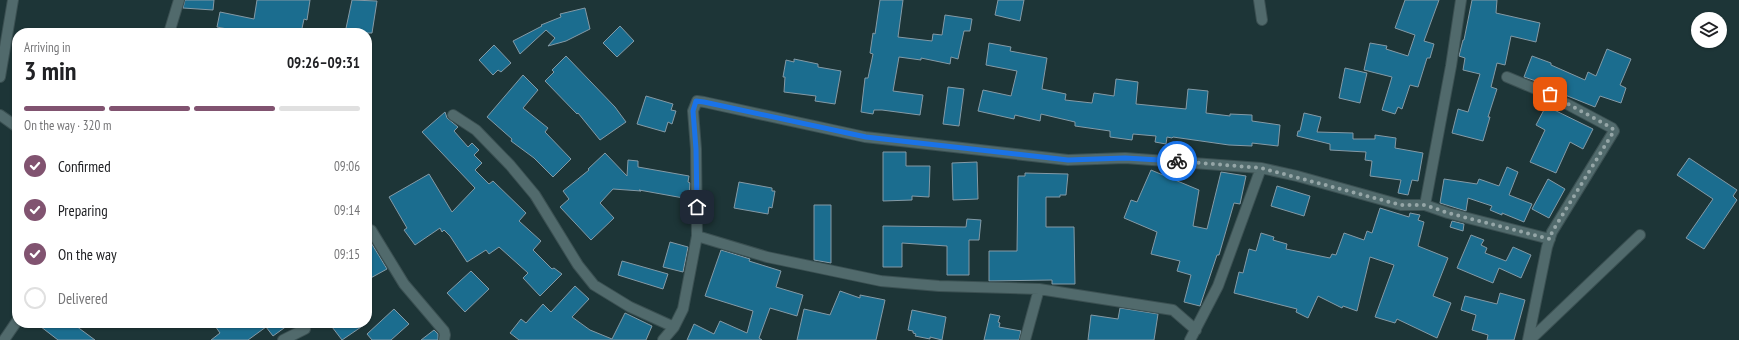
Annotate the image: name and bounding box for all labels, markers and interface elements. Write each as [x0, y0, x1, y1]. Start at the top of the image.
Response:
map controls [1691, 12, 1727, 48]
button: layers [1691, 12, 1727, 48]
text: Arriving in [24, 39, 71, 56]
text: 09:26–09:31 [287, 53, 360, 72]
text: 3 min [24, 54, 77, 87]
pin [1533, 77, 1567, 111]
icon: bag [1539, 83, 1561, 105]
text: On the way · 320 m [24, 117, 111, 134]
courier [1157, 141, 1197, 181]
icon: bike [1166, 150, 1188, 172]
icon: check [24, 155, 46, 177]
text: Confirmed [58, 157, 111, 176]
text: 09:06 [334, 158, 360, 175]
pin [680, 190, 714, 224]
icon: home [686, 196, 708, 218]
icon: check [24, 199, 46, 221]
text: Preparing [58, 201, 108, 220]
text: 09:14 [334, 202, 360, 219]
icon: check [24, 243, 46, 265]
text: On the way [58, 245, 117, 264]
text: 09:15 [334, 246, 360, 263]
text: Delivered [58, 289, 108, 308]

